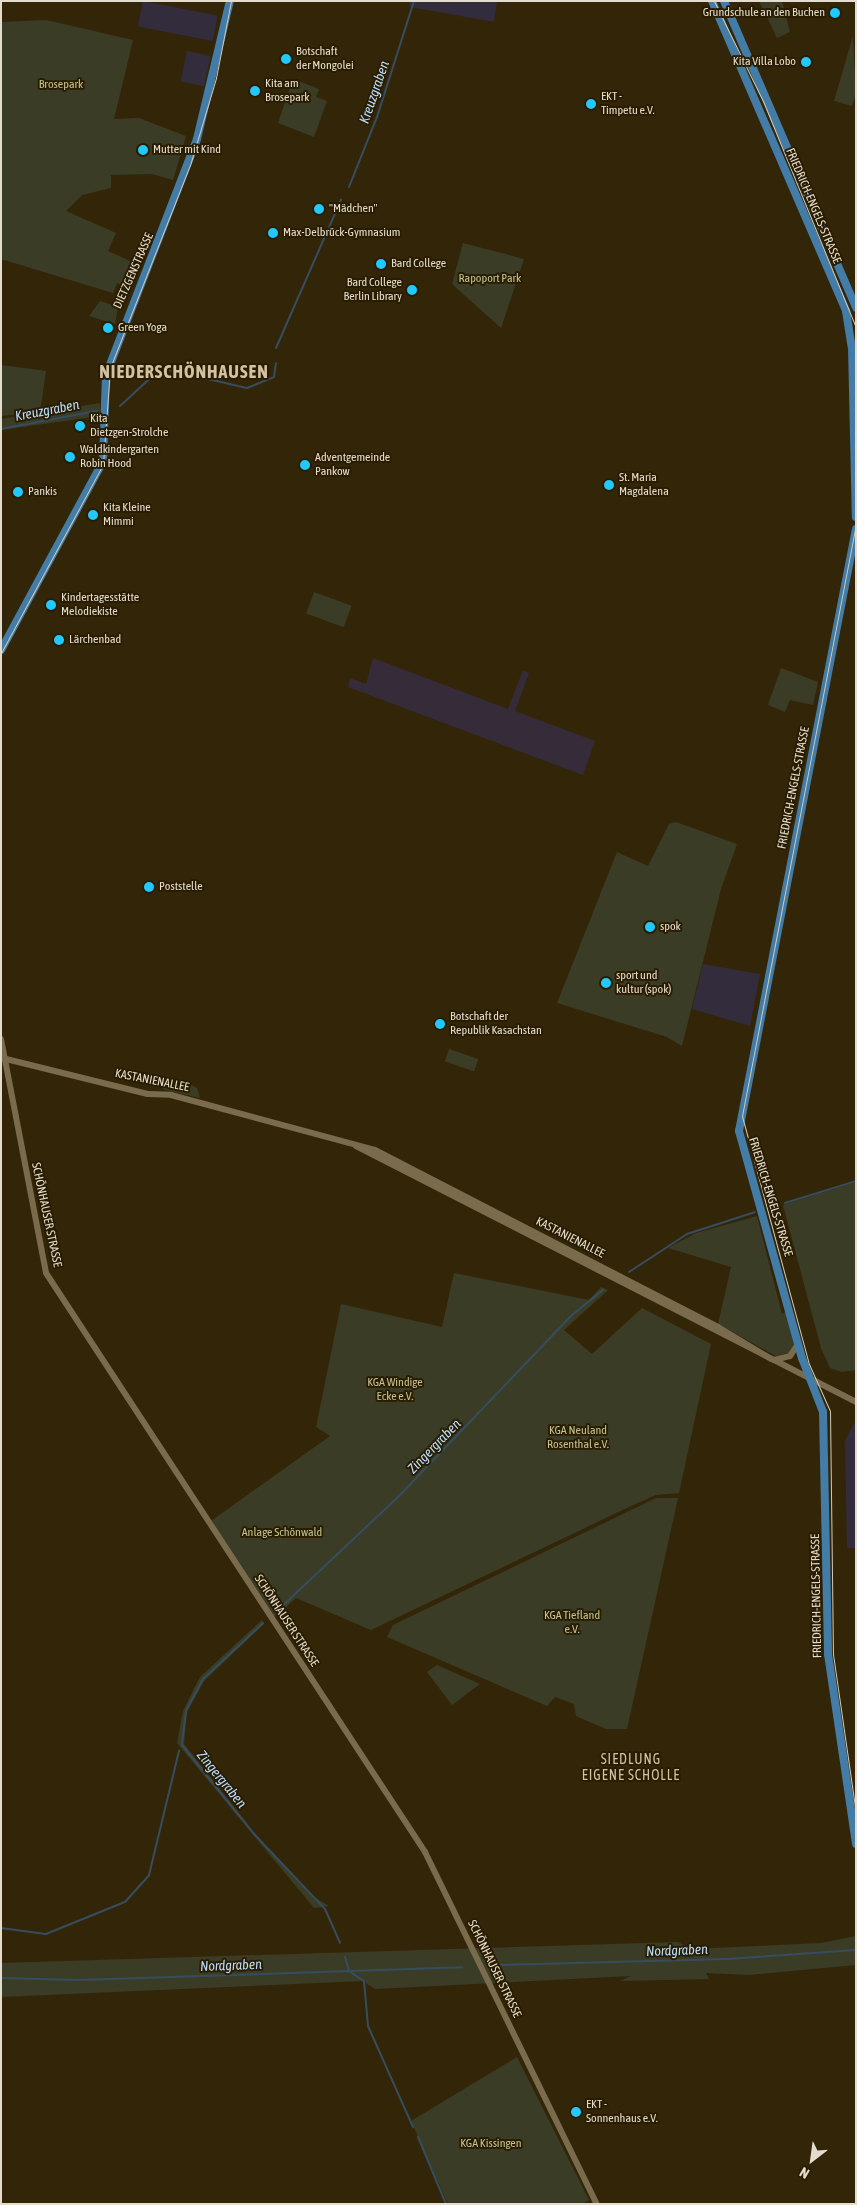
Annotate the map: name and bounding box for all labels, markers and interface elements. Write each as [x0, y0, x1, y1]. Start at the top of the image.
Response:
place label: Grundschule an den Buchen [703, 6, 825, 20]
marker: Grundschule an den Buchen [829, 7, 841, 19]
place label: Botschaft der Mongolei [296, 45, 354, 73]
marker: Botschaft der Mongolei [280, 53, 292, 65]
place label: Kita Villa Lobo [733, 55, 796, 69]
marker: Kita Villa Lobo [800, 56, 812, 68]
water label: Kreuzgraben [355, 58, 393, 126]
place label: Kita am Brosepark [265, 77, 310, 105]
park label: Brosepark [39, 78, 83, 92]
marker: Kita am Brosepark [249, 85, 261, 97]
place label: EKT - Timpetu e.V. [601, 90, 655, 118]
marker: EKT - Timpetu e.V. [585, 98, 597, 110]
place label: Mutter mit Kind [153, 143, 221, 157]
marker: Mutter mit Kind [137, 144, 149, 156]
street label: FRIEDRICH-ENGELS-STRASSE [782, 146, 844, 266]
place label: "Mädchen" [329, 202, 377, 216]
marker: "Mädchen" [313, 203, 325, 215]
place label: Max-Delbrück-Gymnasium [283, 226, 400, 240]
marker: Max-Delbrück-Gymnasium [267, 227, 279, 239]
street label: DIETZGENSTRASSE [111, 231, 157, 311]
place label: Bard College [391, 257, 446, 271]
marker: Bard College [375, 258, 387, 270]
park label: Rapoport Park [459, 272, 521, 286]
place label: Bard College Berlin Library [343, 276, 402, 304]
marker: Bard College Berlin Library [406, 284, 418, 296]
place label: Green Yoga [118, 321, 167, 335]
marker: Green Yoga [102, 322, 114, 334]
district label: NIEDERSCHÖNHAUSEN [97, 361, 271, 383]
water label: Kreuzgraben [13, 396, 81, 424]
place label: Kita Dietzgen-Strolche [90, 412, 168, 440]
marker: Kita Dietzgen-Strolche [74, 420, 86, 432]
place label: Waldkindergarten Robin Hood [80, 443, 159, 471]
marker: Waldkindergarten Robin Hood [64, 451, 76, 463]
place label: Adventgemeinde Pankow [315, 451, 390, 479]
marker: Adventgemeinde Pankow [299, 459, 311, 471]
place label: St. Maria Magdalena [619, 471, 669, 499]
marker: St. Maria Magdalena [603, 479, 615, 491]
place label: Pankis [28, 485, 57, 499]
marker: Pankis [12, 486, 24, 498]
place label: Kita Kleine Mimmi [103, 501, 151, 529]
marker: Kita Kleine Mimmi [87, 509, 99, 521]
place label: Kindertagesstätte Melodiekiste [61, 591, 139, 619]
marker: Kindertagesstätte Melodiekiste [45, 599, 57, 611]
place label: Lärchenbad [69, 633, 121, 647]
marker: Lärchenbad [53, 634, 65, 646]
street label: FRIEDRICH-ENGELS-STRASSE [775, 726, 813, 850]
place label: Poststelle [159, 880, 203, 894]
marker: Poststelle [143, 881, 155, 893]
place label: spok [660, 920, 681, 934]
marker: spok [644, 921, 656, 933]
place label: sport und kultur (spok) [616, 969, 671, 997]
marker: sport und kultur (spok) [600, 977, 612, 989]
place label: Botschaft der Republik Kasachstan [450, 1010, 542, 1038]
marker: Botschaft der Republik Kasachstan [434, 1018, 446, 1030]
street label: KASTANIENALLEE [114, 1067, 190, 1095]
street label: FRIEDRICH-ENGELS-STRASSE [745, 1136, 795, 1258]
street label: SCHÖNHAUSER STRASSE [28, 1161, 64, 1269]
street label: KASTANIENALLEE [533, 1215, 607, 1261]
park label: KGA Windige Ecke e.V. [367, 1376, 423, 1404]
water label: Zingergraben [404, 1415, 464, 1477]
park label: KGA Neuland Rosenthal e.V. [547, 1424, 609, 1452]
park label: Anlage Schönwald [242, 1526, 322, 1540]
street label: FRIEDRICH-ENGELS-STRASSE [809, 1534, 825, 1658]
street label: SCHÖNHAUSER STRASSE [251, 1572, 321, 1670]
park label: KGA Tiefland e.V. [544, 1609, 600, 1637]
water label: Zingergraben [194, 1747, 250, 1811]
district label: SIEDLUNG EIGENE SCHOLLE [580, 1751, 682, 1784]
street label: SCHÖNHAUSER STRASSE [464, 1918, 524, 2020]
water label: Nordgraben [646, 1941, 708, 1959]
water label: Nordgraben [200, 1956, 262, 1974]
place label: EKT - Sonnenhaus e.V. [586, 2098, 658, 2126]
marker: EKT - Sonnenhaus e.V. [570, 2106, 582, 2118]
north arrow [787, 2135, 837, 2185]
park label: KGA Kissingen [460, 2137, 522, 2151]
text: N [797, 2164, 812, 2182]

